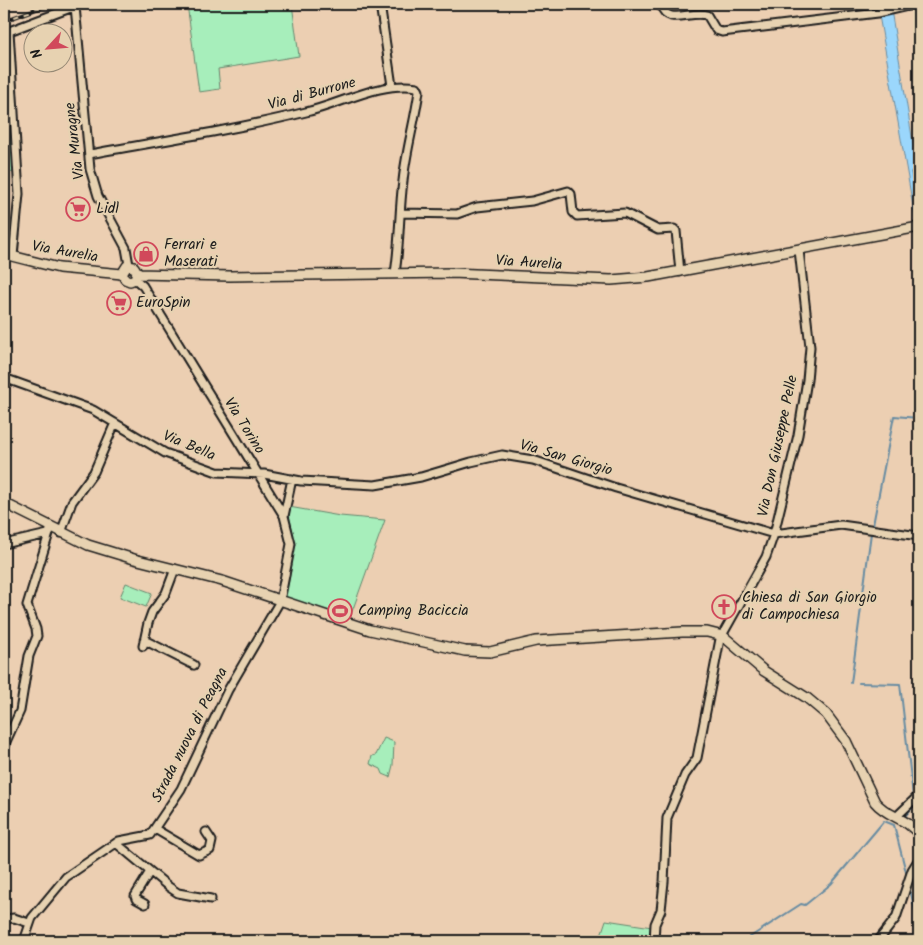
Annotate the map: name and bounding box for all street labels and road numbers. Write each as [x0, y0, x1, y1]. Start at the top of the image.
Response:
street label: Via di Burrone [265, 71, 359, 117]
street label: Via Muragne [58, 101, 92, 181]
street label: Via Aurelia [30, 234, 100, 270]
street label: Via Aurelia [495, 249, 563, 277]
street label: Via Don Giuseppe Pelle [751, 373, 805, 519]
street label: Via Torino [217, 393, 271, 459]
street label: Via Bella [159, 424, 219, 468]
street label: Via San Giorgio [517, 433, 615, 483]
street label: Strada nuova di Peagna [146, 663, 234, 807]

